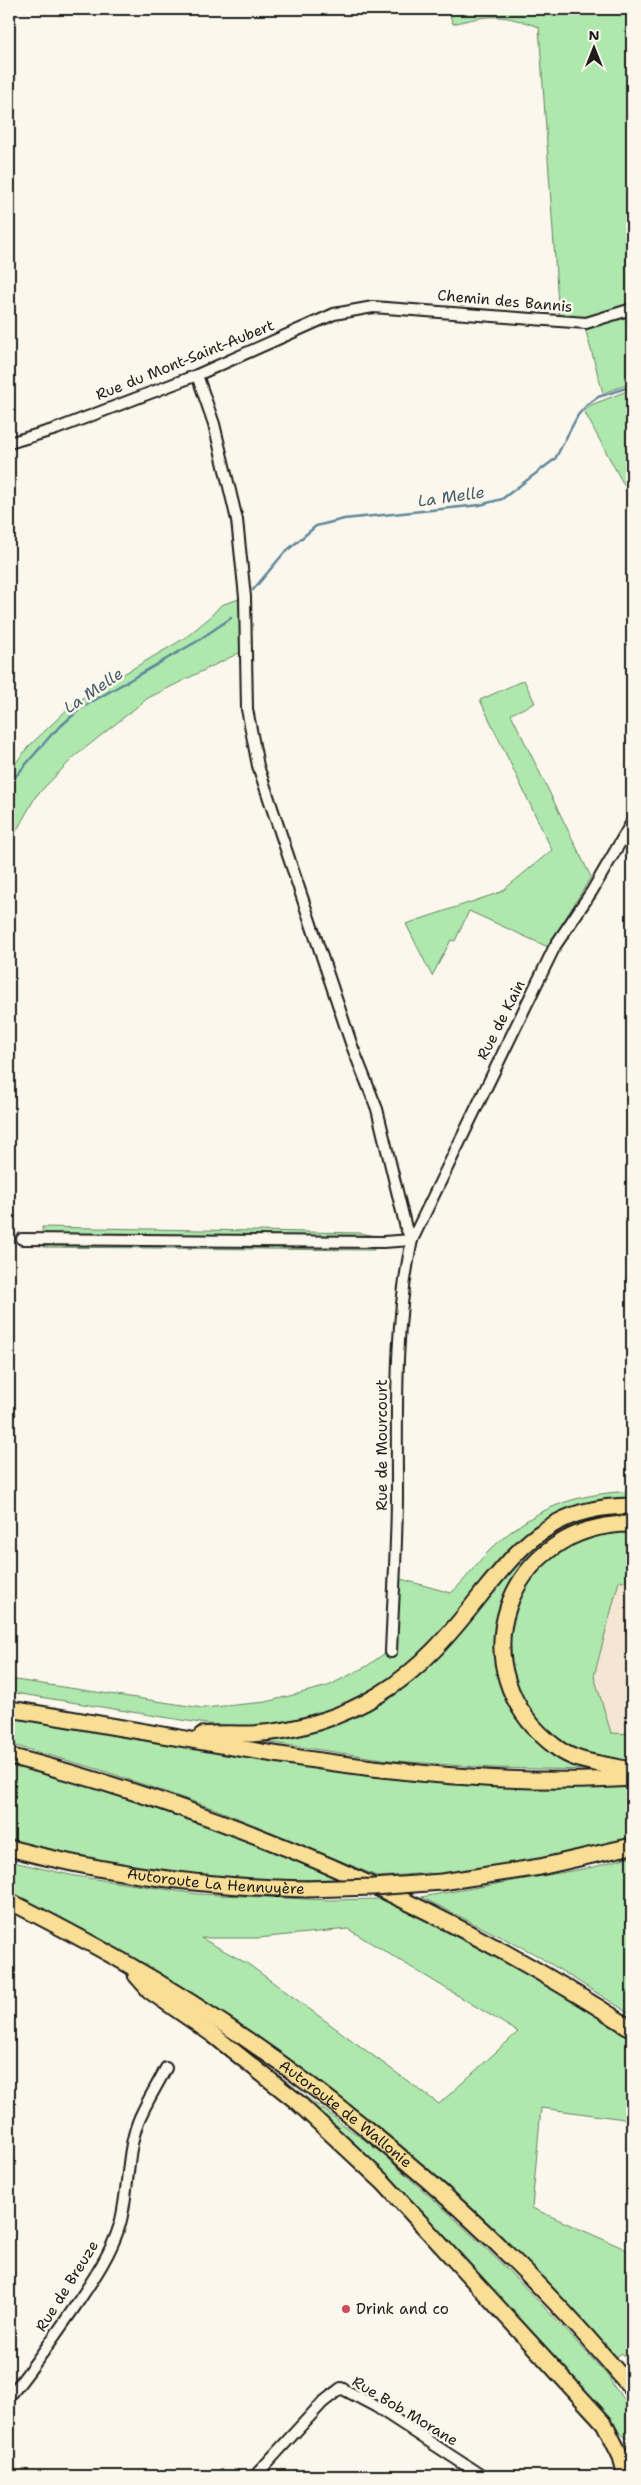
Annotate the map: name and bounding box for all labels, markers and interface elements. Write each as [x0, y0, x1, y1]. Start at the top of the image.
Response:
north arrow [568, 22, 618, 72]
text: N [588, 26, 600, 44]
street label: Chemin des Bannis [437, 285, 573, 317]
street label: Rue du Mont-Saint-Aubert [93, 315, 277, 405]
water label: La Melle [416, 481, 486, 512]
water label: La Melle [60, 663, 127, 718]
street label: Rue de Kain [472, 977, 530, 1063]
street label: Rue de Mourcourt [372, 1379, 392, 1511]
street label: Autoroute La Hennuyère [126, 1863, 305, 1899]
street label: Autoroute de Wallonie [275, 2055, 416, 2172]
street label: Rue de Breuze [31, 2237, 103, 2335]
place label: Drink and co [356, 2299, 449, 2319]
marker: Drink and co [340, 2303, 352, 2315]
street label: Rue Bob Morane [348, 2371, 462, 2451]

